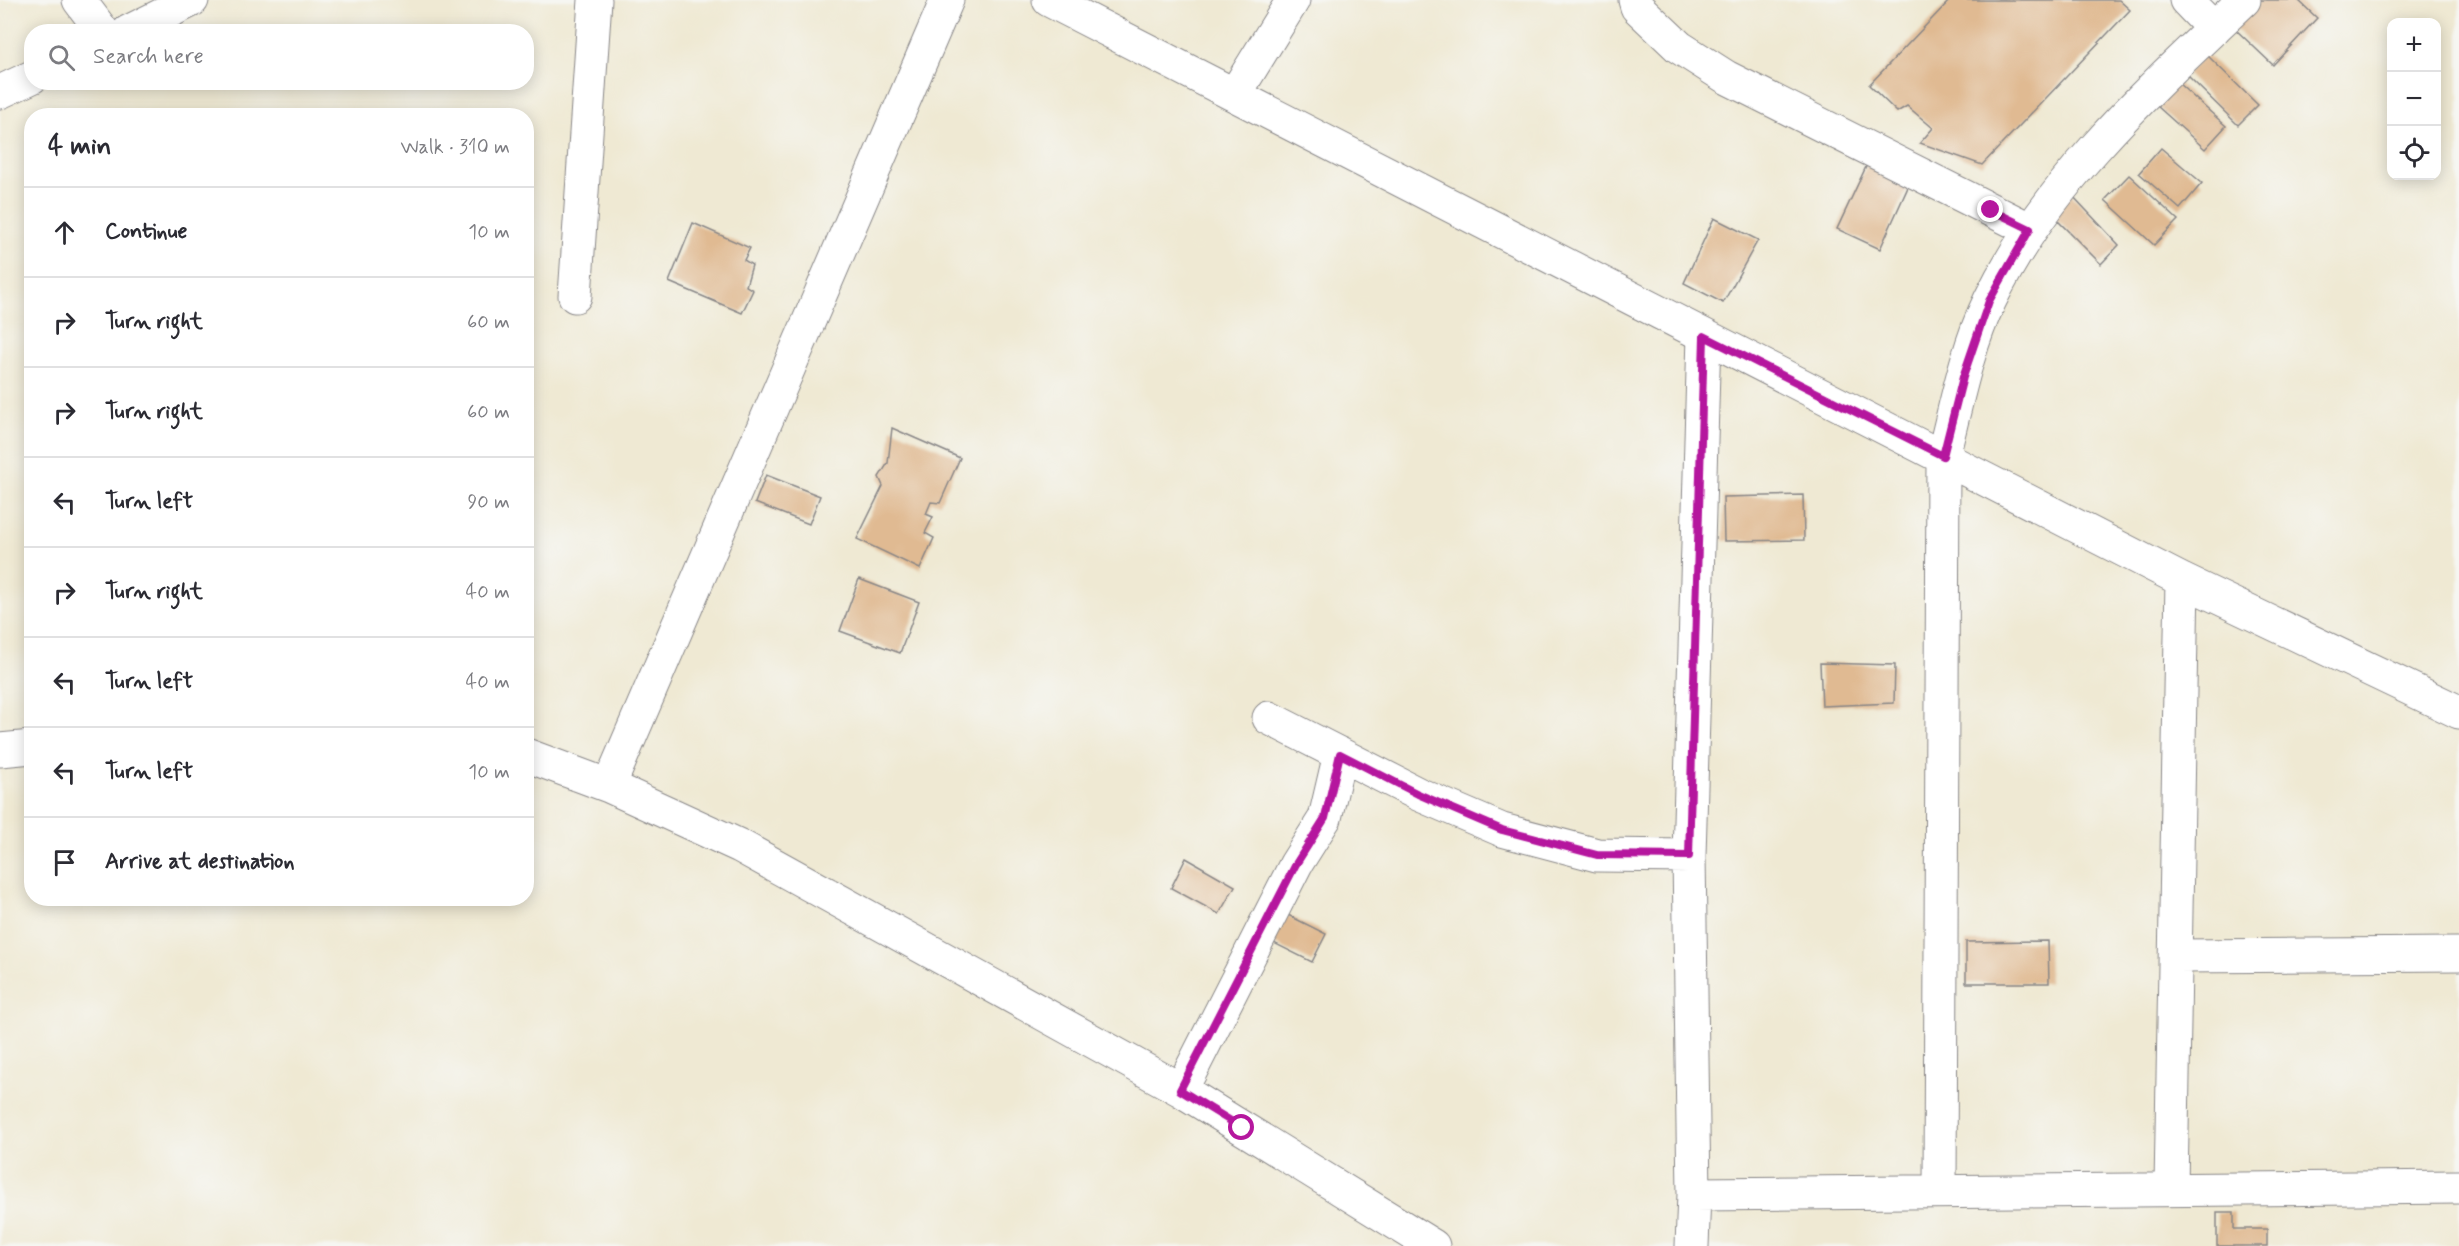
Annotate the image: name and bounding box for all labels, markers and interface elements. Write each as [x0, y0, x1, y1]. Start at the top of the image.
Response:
map controls [2387, 18, 2441, 180]
button: + [2387, 18, 2441, 72]
search box [24, 24, 534, 90]
icon: search [45, 41, 78, 74]
text: Search here [93, 43, 204, 71]
button: − [2387, 72, 2441, 126]
button: locate [2387, 126, 2441, 180]
text: 4 min [48, 130, 111, 164]
text: Walk · 310 m [400, 134, 510, 161]
route end [1977, 196, 2003, 222]
icon: ahead [48, 216, 81, 249]
text: Continue [105, 218, 187, 246]
text: 10 m [468, 219, 510, 246]
icon: right [48, 306, 81, 339]
text: Turn right [105, 308, 203, 336]
text: 60 m [467, 309, 510, 336]
icon: right [48, 396, 81, 429]
text: Turn right [105, 398, 203, 426]
text: 60 m [467, 399, 510, 426]
icon: left [48, 486, 81, 519]
text: Turn left [105, 488, 193, 516]
text: 90 m [467, 489, 510, 516]
icon: right [48, 576, 81, 609]
text: Turn right [105, 578, 203, 606]
text: 40 m [466, 579, 510, 606]
icon: left [48, 666, 81, 699]
text: Turn left [105, 668, 193, 696]
text: 40 m [466, 669, 510, 696]
icon: left [48, 756, 81, 789]
text: Turn left [105, 758, 193, 786]
text: 10 m [468, 759, 510, 786]
icon: arrive [48, 846, 81, 879]
text: Arrive at destination [105, 848, 295, 876]
route start [1228, 1114, 1254, 1140]

